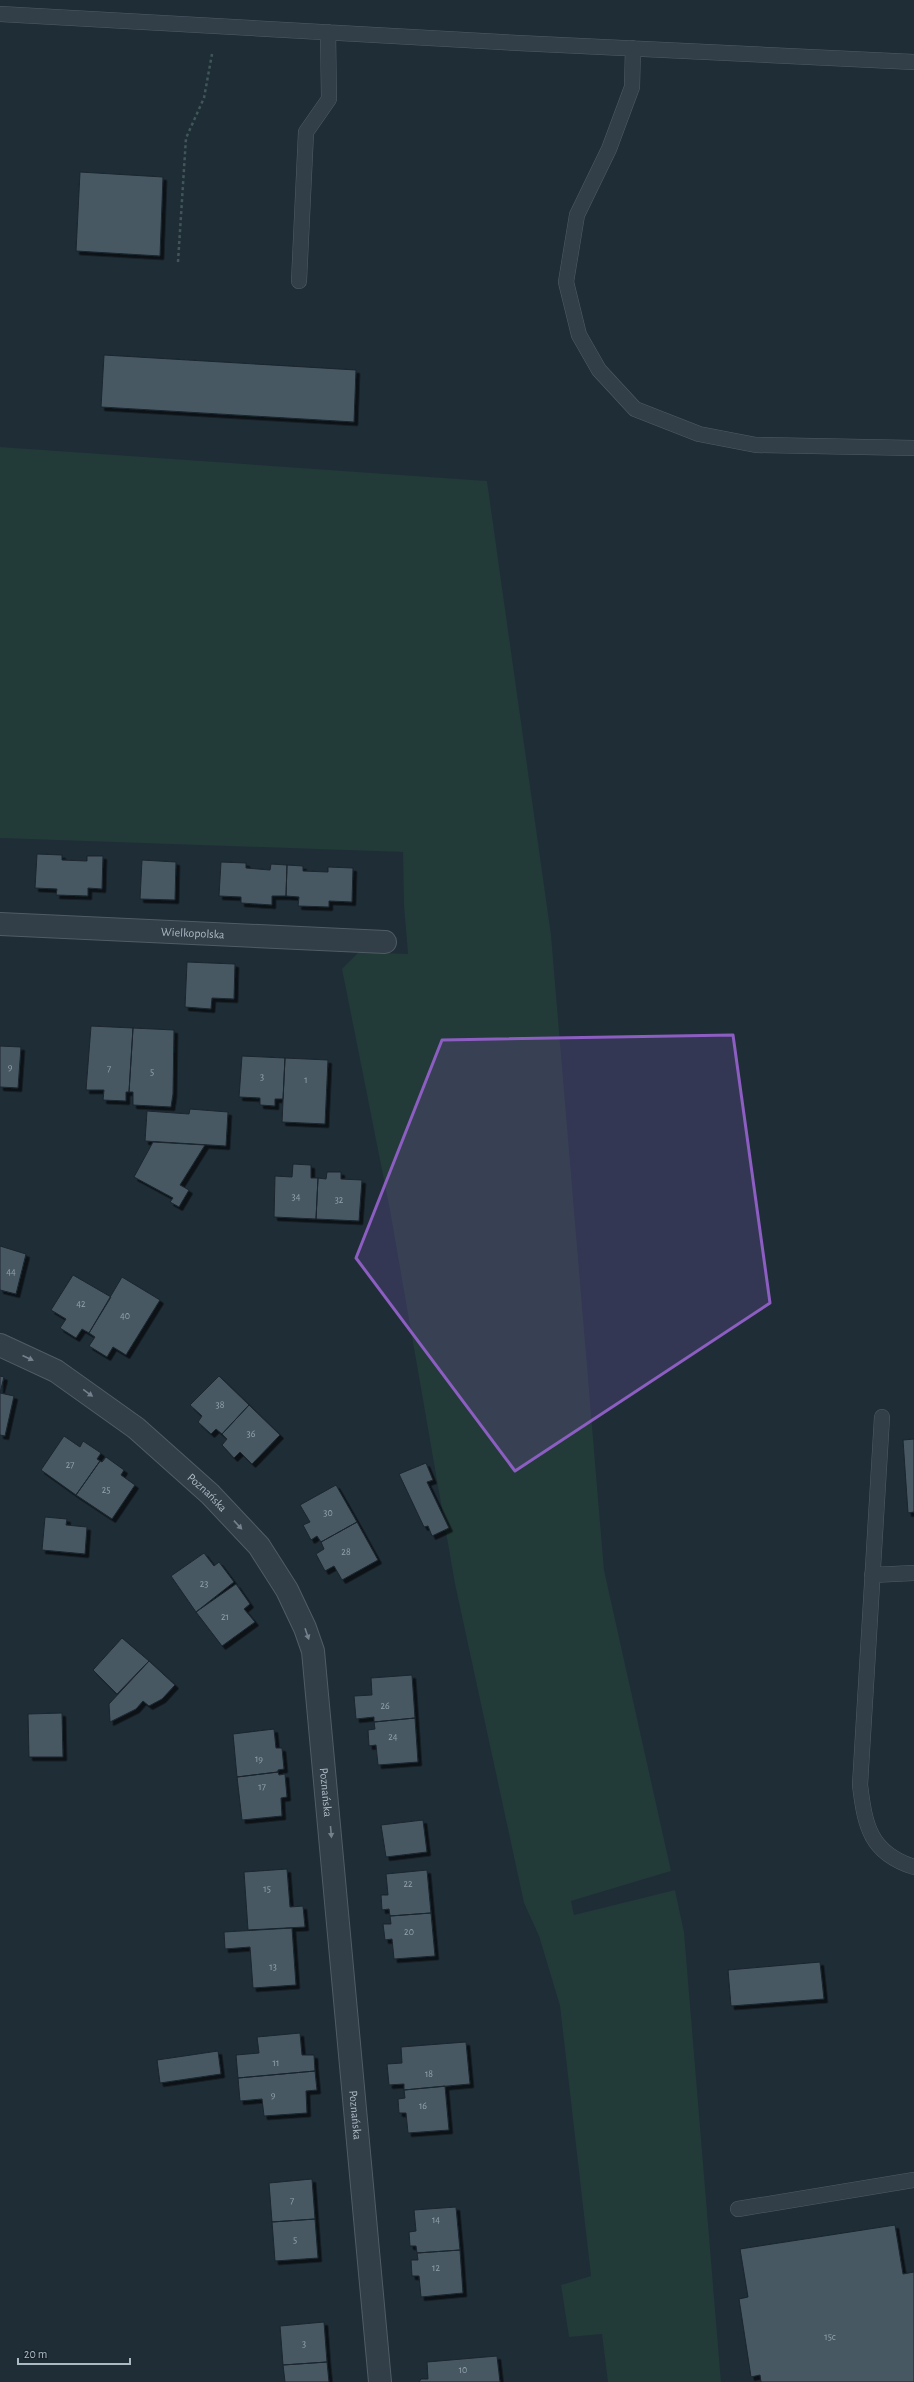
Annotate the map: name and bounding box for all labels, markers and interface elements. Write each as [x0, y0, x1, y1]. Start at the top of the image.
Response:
street label: Wielkopolska [161, 926, 225, 941]
house number: 9 [8, 1062, 13, 1072]
house number: 7 [107, 1064, 111, 1074]
house number: 5 [150, 1067, 154, 1077]
house number: 3 [260, 1072, 264, 1082]
house number: 1 [304, 1075, 308, 1085]
house number: 34 [292, 1192, 301, 1202]
house number: 32 [335, 1195, 344, 1205]
house number: 44 [6, 1267, 16, 1277]
house number: 42 [76, 1299, 86, 1309]
house number: 40 [120, 1311, 130, 1321]
one-way arrow [23, 1355, 34, 1361]
one-way arrow [83, 1389, 93, 1397]
house number: 38 [216, 1400, 225, 1410]
house number: 36 [247, 1429, 256, 1439]
house number: 27 [66, 1460, 74, 1470]
street label: Poznańska [185, 1471, 230, 1514]
house number: 25 [102, 1485, 110, 1495]
house number: 30 [323, 1508, 333, 1518]
one-way arrow [234, 1519, 243, 1530]
house number: 28 [341, 1547, 351, 1557]
house number: 23 [200, 1579, 208, 1589]
house number: 21 [221, 1612, 229, 1622]
one-way arrow [305, 1628, 311, 1640]
house number: 26 [380, 1701, 390, 1711]
house number: 24 [388, 1732, 398, 1742]
house number: 19 [255, 1754, 263, 1764]
street label: Poznańska [318, 1767, 334, 1818]
house number: 17 [258, 1782, 266, 1792]
one-way arrow [327, 1826, 334, 1838]
house number: 22 [403, 1879, 413, 1889]
house number: 15 [263, 1884, 271, 1894]
house number: 20 [404, 1927, 414, 1937]
house number: 13 [269, 1962, 277, 1972]
house number: 11 [273, 2058, 279, 2068]
house number: 18 [425, 2069, 433, 2079]
house number: 9 [271, 2090, 276, 2100]
street label: Poznańska [347, 2090, 364, 2141]
house number: 16 [419, 2101, 427, 2111]
house number: 7 [290, 2196, 294, 2206]
house number: 14 [432, 2215, 440, 2225]
house number: 5 [293, 2235, 297, 2245]
house number: 12 [432, 2263, 440, 2273]
house number: 15c [824, 2332, 836, 2342]
house number: 3 [302, 2339, 306, 2349]
scale bar [18, 2340, 130, 2366]
text: 20 m [24, 2348, 47, 2360]
house number: 10 [459, 2365, 467, 2375]

